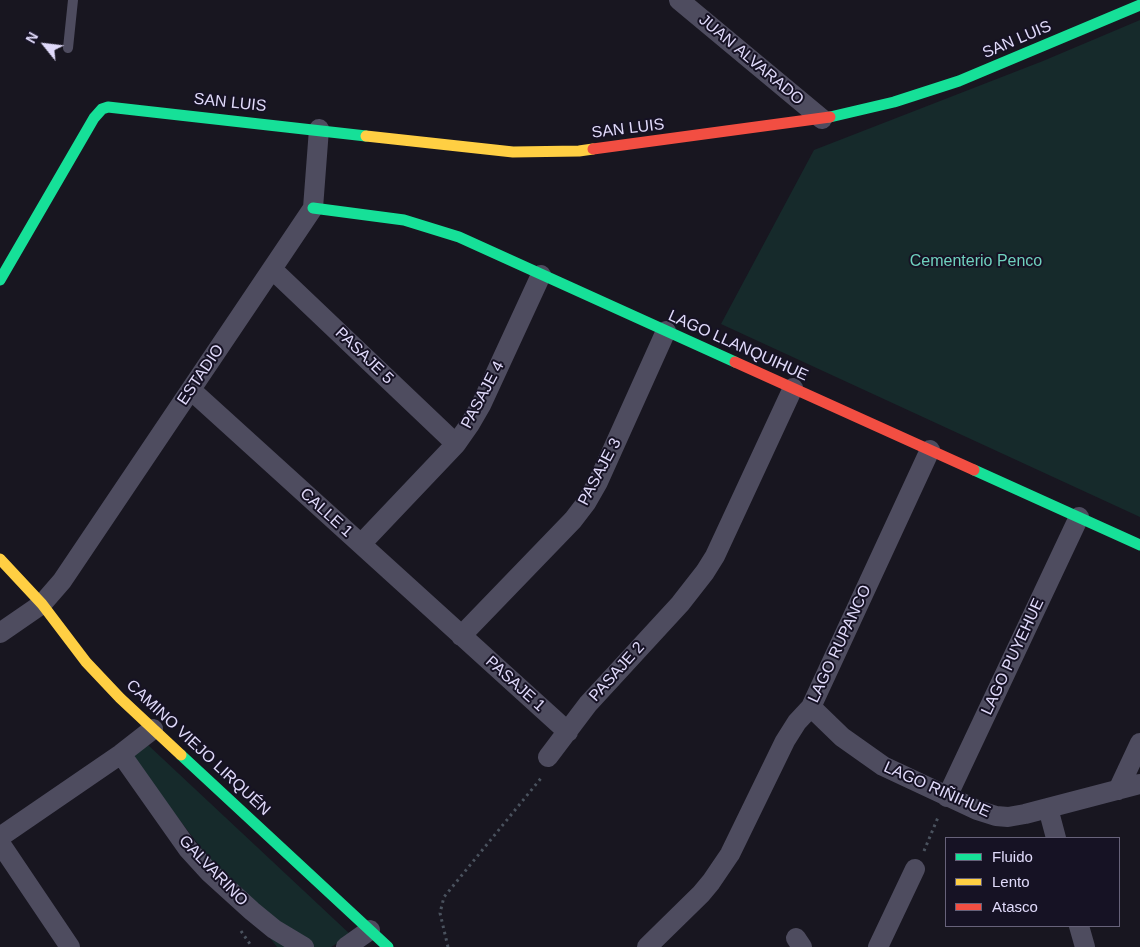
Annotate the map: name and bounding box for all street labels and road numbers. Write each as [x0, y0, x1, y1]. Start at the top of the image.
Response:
street label: JUAN ALVARADO [695, 11, 807, 109]
street label: SAN LUIS [980, 17, 1054, 63]
street label: SAN LUIS [193, 90, 267, 116]
street label: SAN LUIS [591, 115, 665, 143]
street label: LAGO LLANQUIHUE [665, 306, 811, 386]
street label: PASAJE 5 [331, 324, 397, 388]
street label: ESTADIO [174, 341, 228, 409]
street label: PASAJE 4 [457, 358, 509, 432]
street label: PASAJE 3 [574, 435, 626, 509]
street label: CALLE 1 [296, 484, 356, 542]
street label: LAGO RUPANCO [804, 582, 876, 706]
street label: LAGO PUYEHUE [978, 596, 1048, 718]
street label: PASAJE 2 [585, 638, 649, 706]
street label: PASAJE 1 [481, 652, 549, 716]
street label: CAMINO VIEJO LIRQUÉN [122, 676, 274, 820]
street label: LAGO RIÑIHUE [881, 758, 993, 822]
street label: GALVARINO [174, 832, 252, 910]

